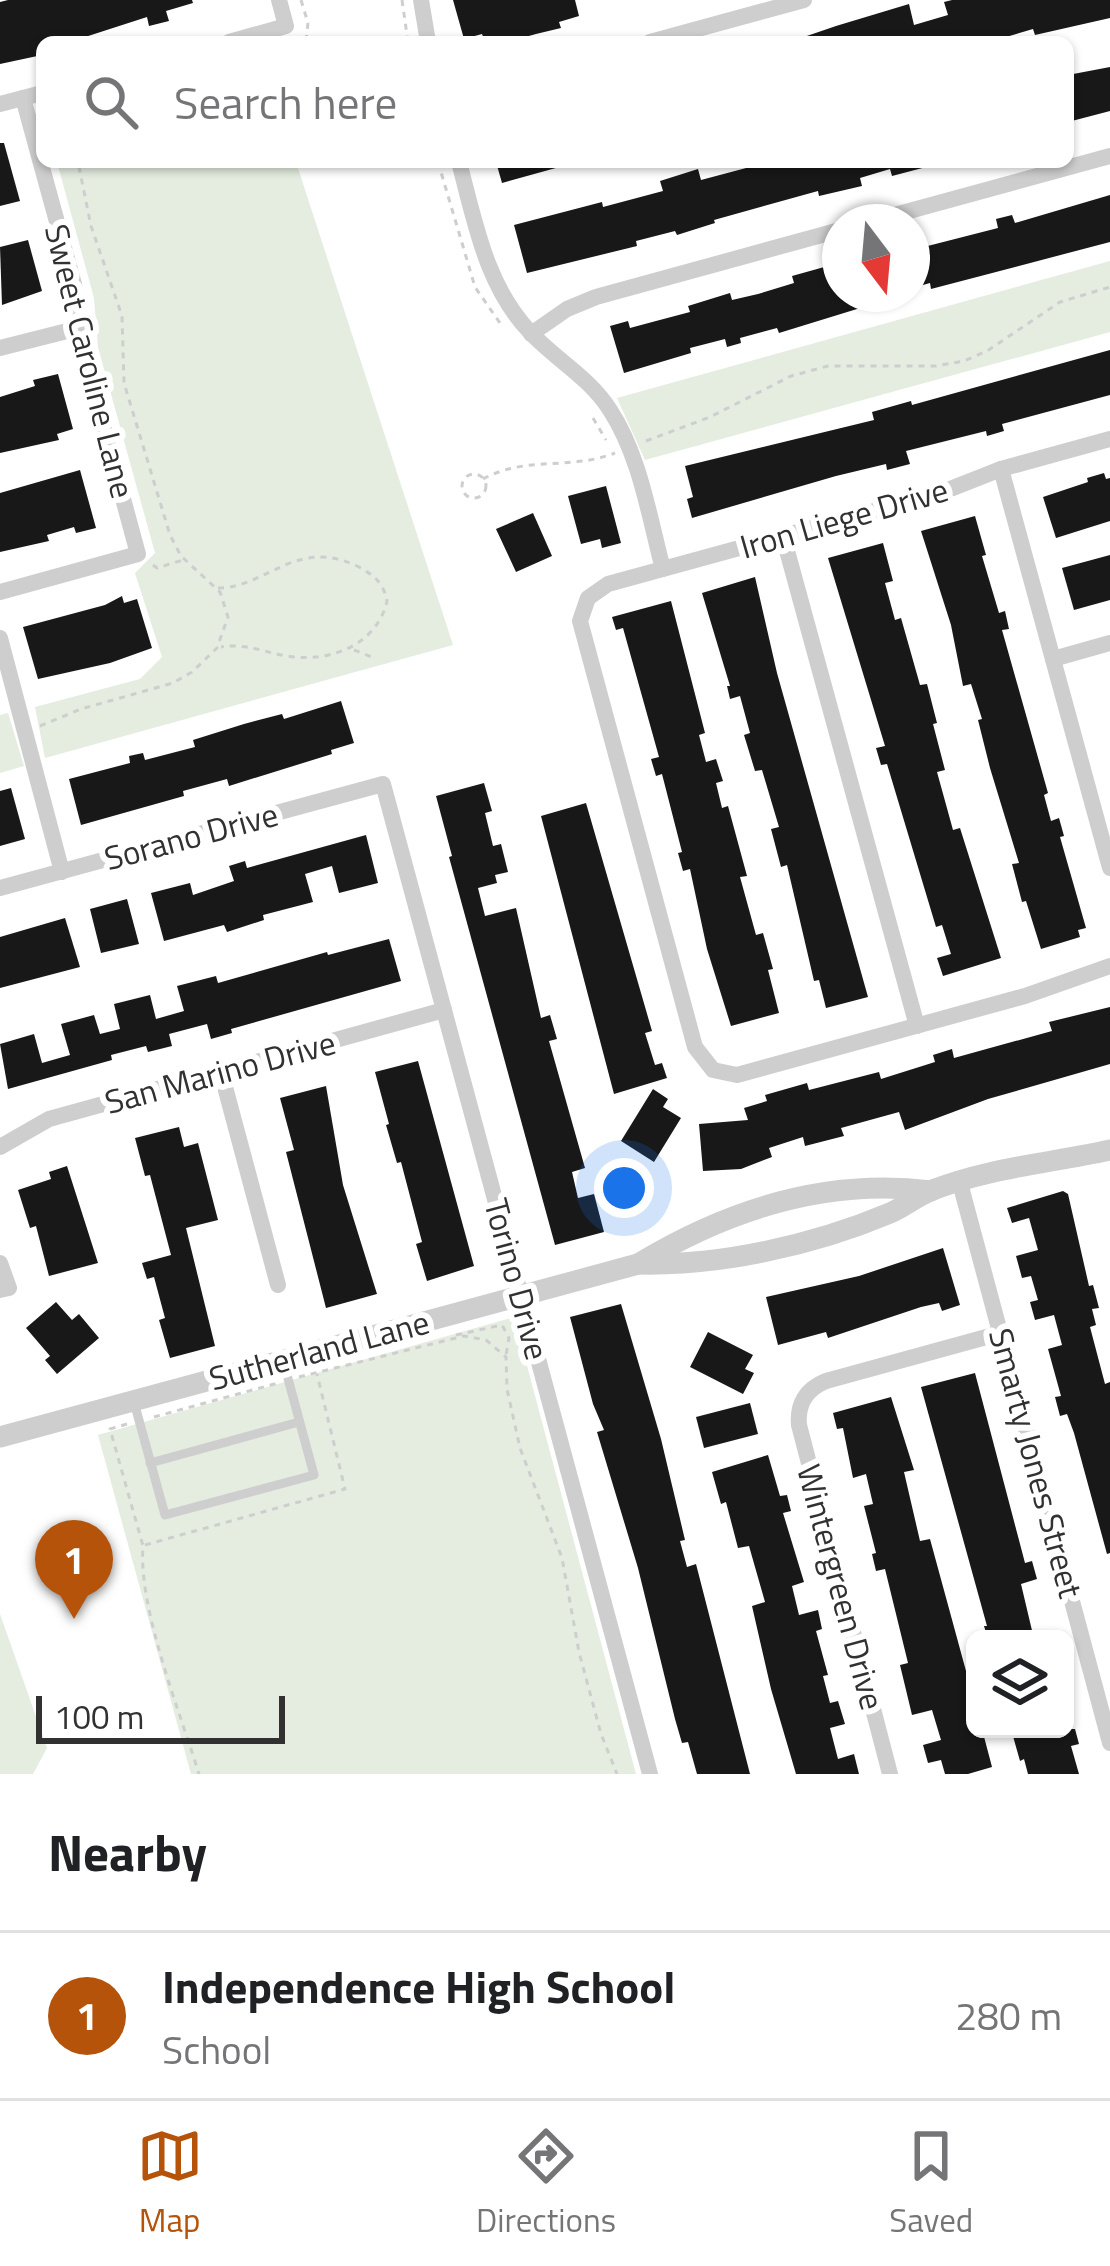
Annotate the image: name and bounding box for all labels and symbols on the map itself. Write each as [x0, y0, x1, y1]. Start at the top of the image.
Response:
north arrow [822, 204, 930, 312]
street label: Sweet Caroline Lane [32, 219, 148, 503]
street label: Iron Liege Drive [734, 464, 954, 572]
street label: Sorano Drive [99, 789, 283, 883]
street label: San Marino Drive [99, 1017, 341, 1127]
your location [594, 1158, 654, 1218]
street label: Torino Drive [471, 1193, 563, 1365]
street label: Sutherland Lane [203, 1297, 435, 1403]
street label: Smarty Jones Street [976, 1323, 1096, 1604]
street label: Wintergreen Drive [784, 1459, 898, 1715]
pin: 1 [35, 1520, 113, 1619]
scale bar [36, 1690, 285, 1743]

